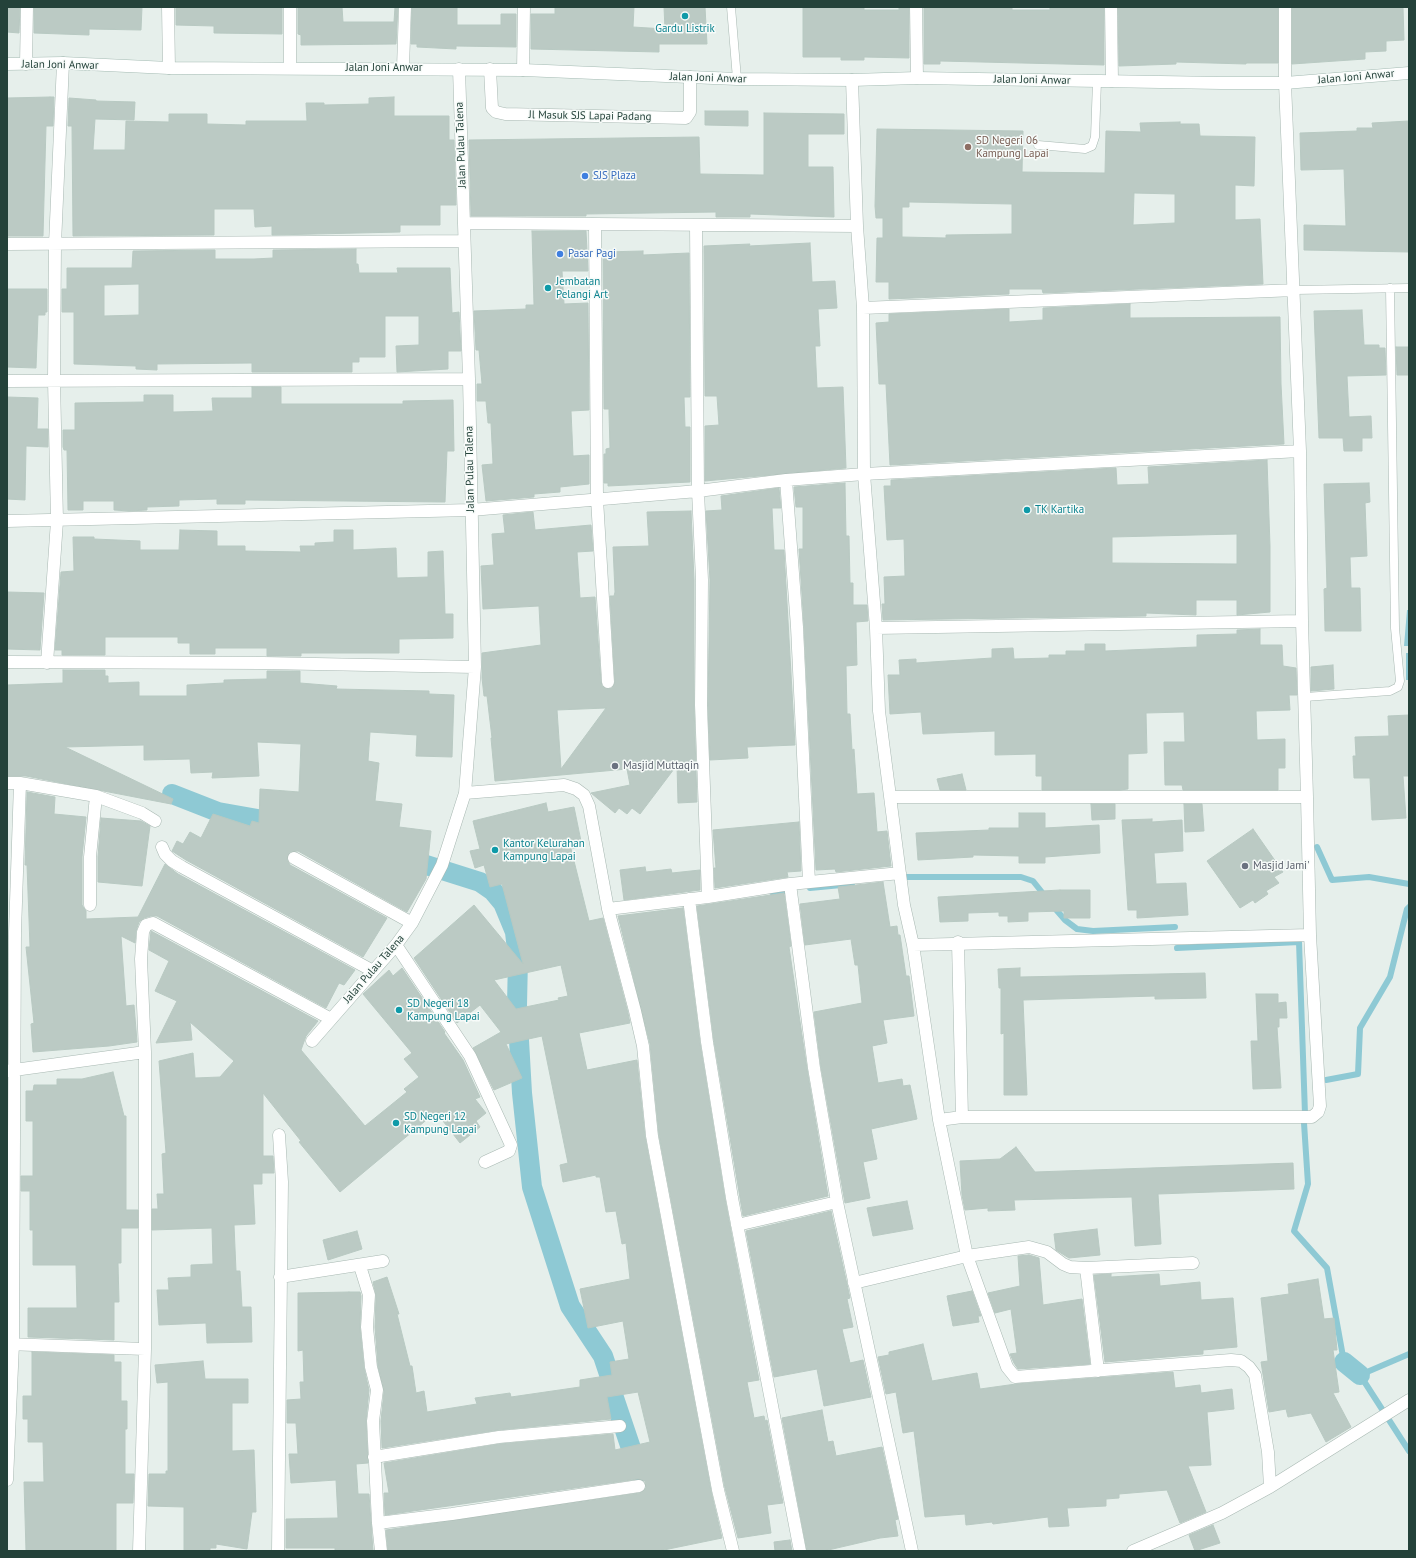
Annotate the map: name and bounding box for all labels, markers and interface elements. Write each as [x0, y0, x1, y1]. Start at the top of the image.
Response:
marker: Gardu Listrik [680, 11, 690, 21]
place label: Gardu Listrik [655, 22, 715, 36]
street label: Jalan Joni Anwar [21, 58, 99, 72]
street label: Jalan Joni Anwar [345, 61, 423, 75]
street label: Jalan Joni Anwar [1317, 67, 1395, 87]
street label: Jalan Joni Anwar [669, 70, 747, 86]
street label: Jalan Joni Anwar [993, 73, 1071, 87]
street label: Jalan Pulau Talena [453, 102, 469, 188]
street label: Jl Masuk SJS Lapai Padang [528, 108, 652, 124]
place label: SD Negeri 06 Kampung Lapai [976, 134, 1049, 160]
marker: SD Negeri 06 Kampung Lapai [963, 142, 973, 152]
place label: SJS Plaza [593, 169, 636, 183]
marker: SJS Plaza [580, 171, 590, 181]
place label: Pasar Pagi [568, 247, 616, 261]
marker: Pasar Pagi [555, 249, 565, 259]
place label: Jembatan Pelangi Art [556, 275, 608, 301]
marker: Jembatan Pelangi Art [543, 283, 553, 293]
street label: Jalan Pulau Talena [463, 426, 477, 512]
place label: TK Kartika [1035, 503, 1084, 517]
marker: TK Kartika [1022, 505, 1032, 515]
place label: Masjid Muttaqin [623, 759, 699, 773]
marker: Masjid Muttaqin [610, 761, 620, 771]
place label: Kantor Kelurahan Kampung Lapai [503, 837, 585, 863]
marker: Kantor Kelurahan Kampung Lapai [490, 845, 500, 855]
place label: Masjid Jami' [1253, 859, 1309, 873]
marker: Masjid Jami' [1240, 861, 1250, 871]
street label: Jalan Pulau Talena [341, 932, 407, 1006]
place label: SD Negeri 18 Kampung Lapai [407, 997, 480, 1023]
marker: SD Negeri 18 Kampung Lapai [394, 1005, 404, 1015]
place label: SD Negeri 12 Kampung Lapai [404, 1110, 477, 1136]
marker: SD Negeri 12 Kampung Lapai [391, 1118, 401, 1128]

